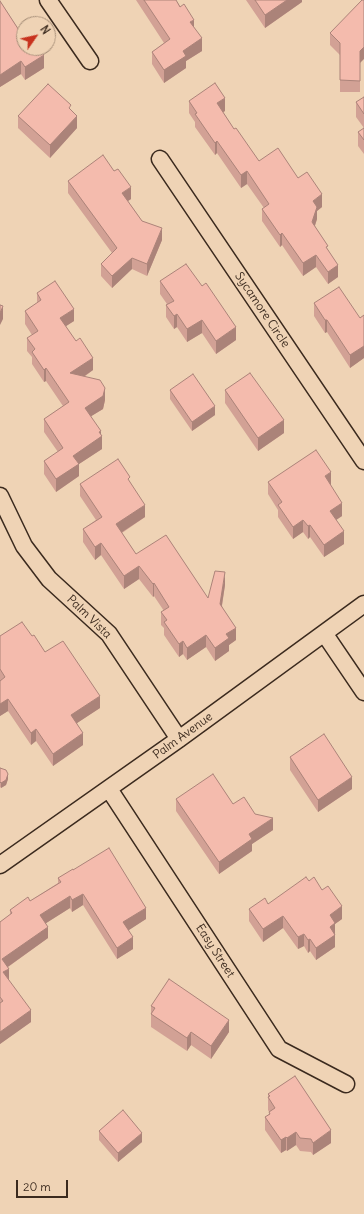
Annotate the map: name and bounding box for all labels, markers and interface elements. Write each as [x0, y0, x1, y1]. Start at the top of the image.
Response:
north arrow [16, 16, 56, 56]
text: N [37, 23, 53, 37]
street label: Sycamore Circle [231, 269, 293, 351]
street label: Palm Vista [64, 592, 114, 642]
street label: Palm Avenue [150, 710, 216, 762]
street label: Easy Street [192, 922, 238, 980]
scale bar [18, 1172, 70, 1198]
text: 20 m [23, 1179, 51, 1194]

